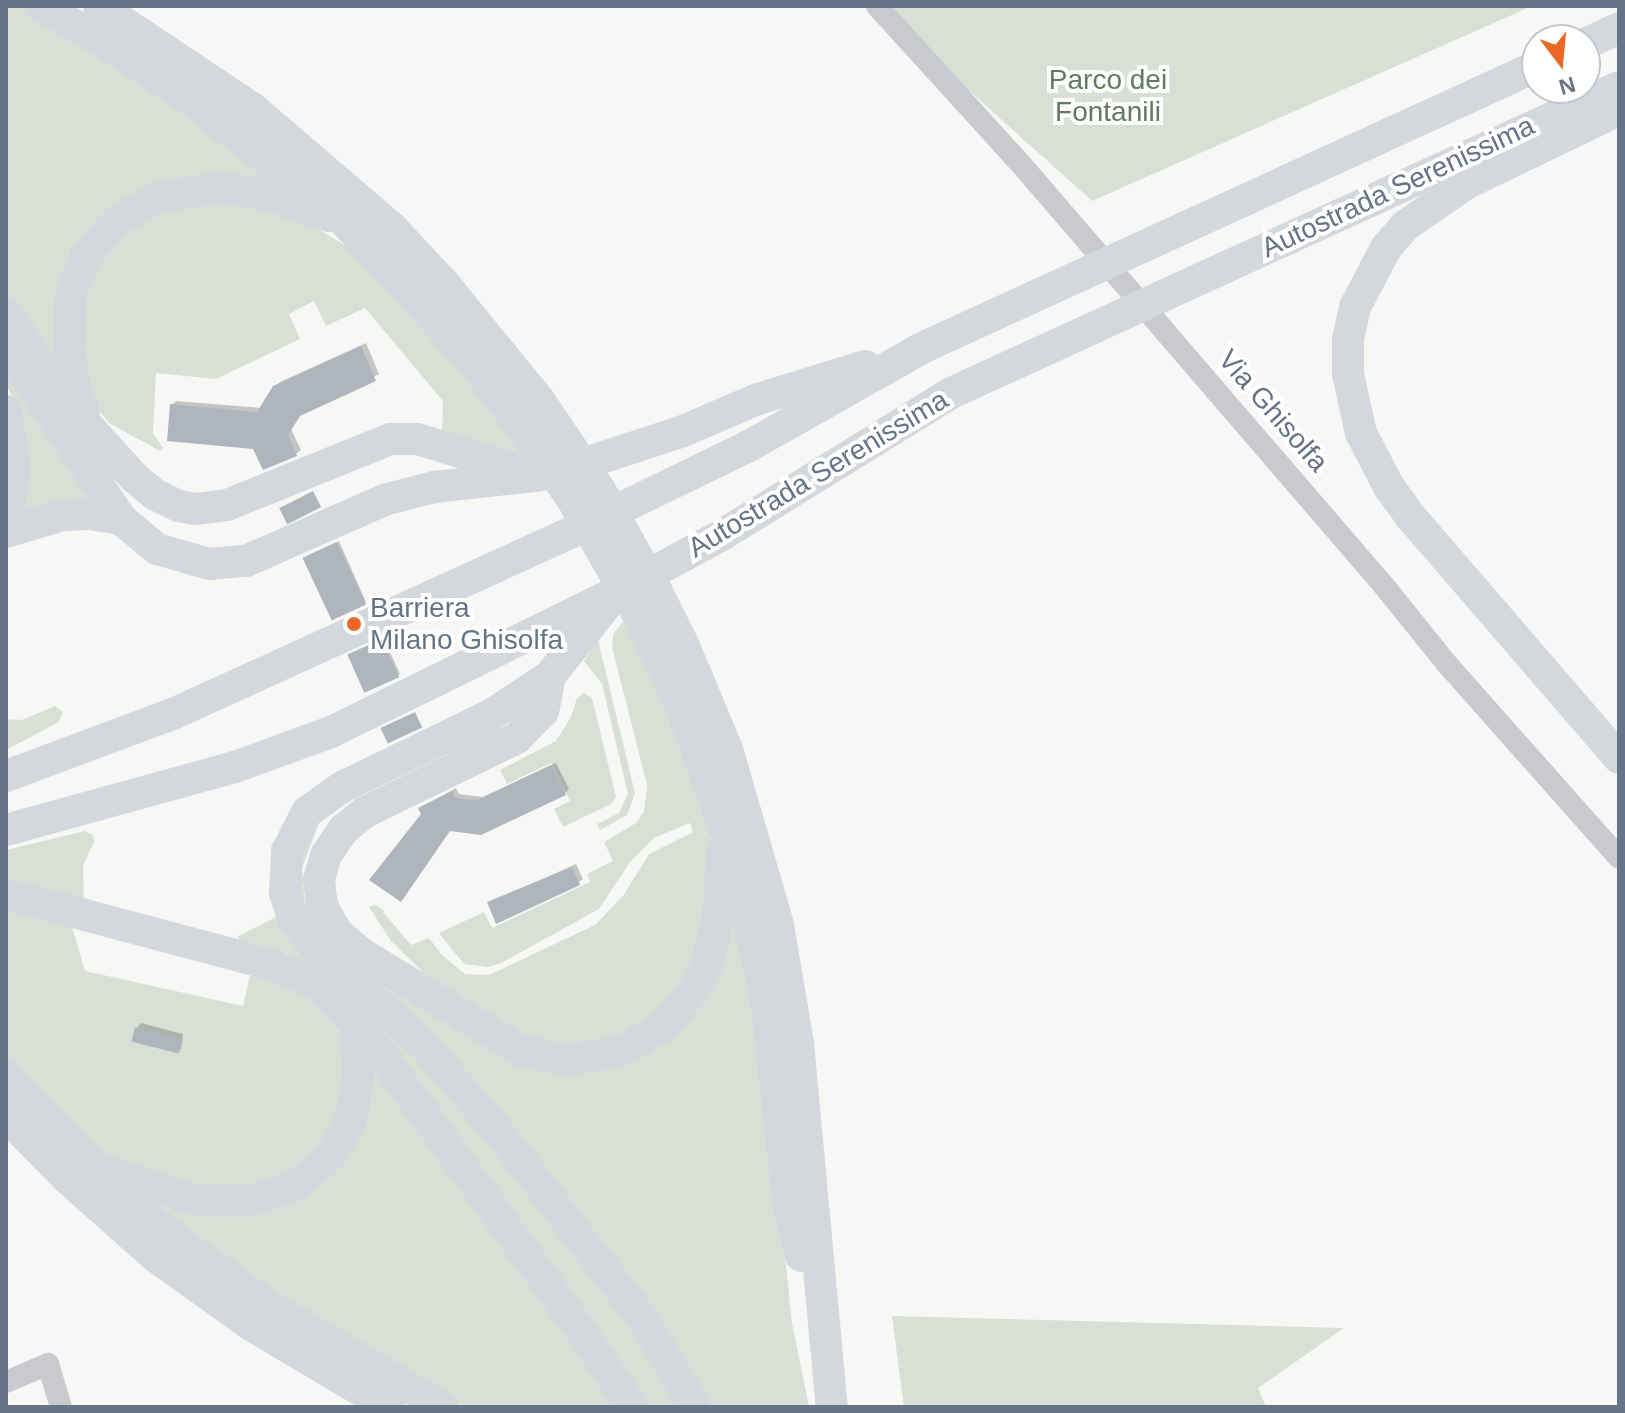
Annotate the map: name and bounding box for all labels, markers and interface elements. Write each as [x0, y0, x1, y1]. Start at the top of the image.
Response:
north arrow [1521, 24, 1601, 104]
park label: Parco dei Fontanili [1049, 63, 1167, 129]
text: N [1556, 71, 1578, 100]
street label: Autostrada Serenissima [1256, 109, 1540, 265]
street label: Via Ghisolfa [1211, 343, 1335, 479]
street label: Autostrada Serenissima [682, 383, 954, 565]
place label: Barriera Milano Ghisolfa [370, 591, 563, 657]
marker: Barriera Milano Ghisolfa [345, 615, 363, 633]

